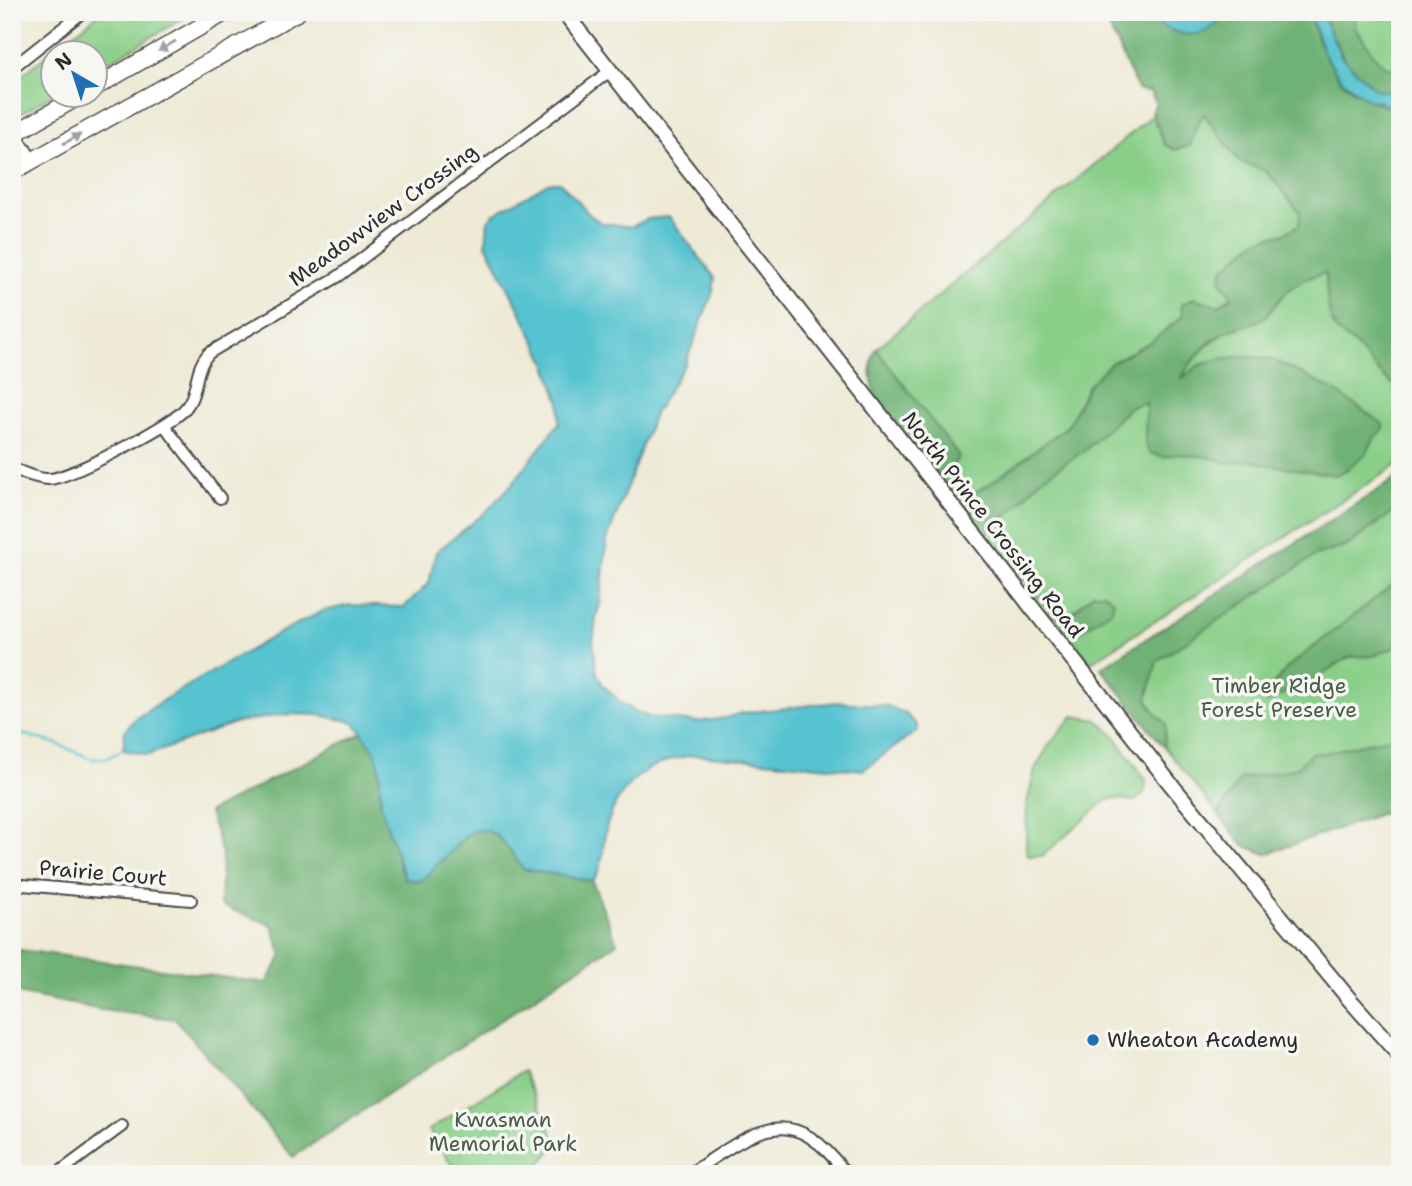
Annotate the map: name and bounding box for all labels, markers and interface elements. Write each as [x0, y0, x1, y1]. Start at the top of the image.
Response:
north arrow [38, 38, 108, 108]
one-way arrow [158, 40, 177, 53]
text: N [50, 47, 77, 76]
one-way arrow [62, 133, 81, 145]
street label: Meadowview Crossing [283, 137, 483, 293]
street label: North Prince Crossing Road [896, 406, 1090, 644]
park label: Timber Ridge Forest Preserve [1201, 672, 1357, 724]
street label: Prairie Court [38, 853, 168, 893]
place label: Wheaton Academy [1107, 1026, 1298, 1054]
marker: Wheaton Academy [1085, 1032, 1101, 1048]
park label: Kwasman Memorial Park [429, 1106, 577, 1158]

